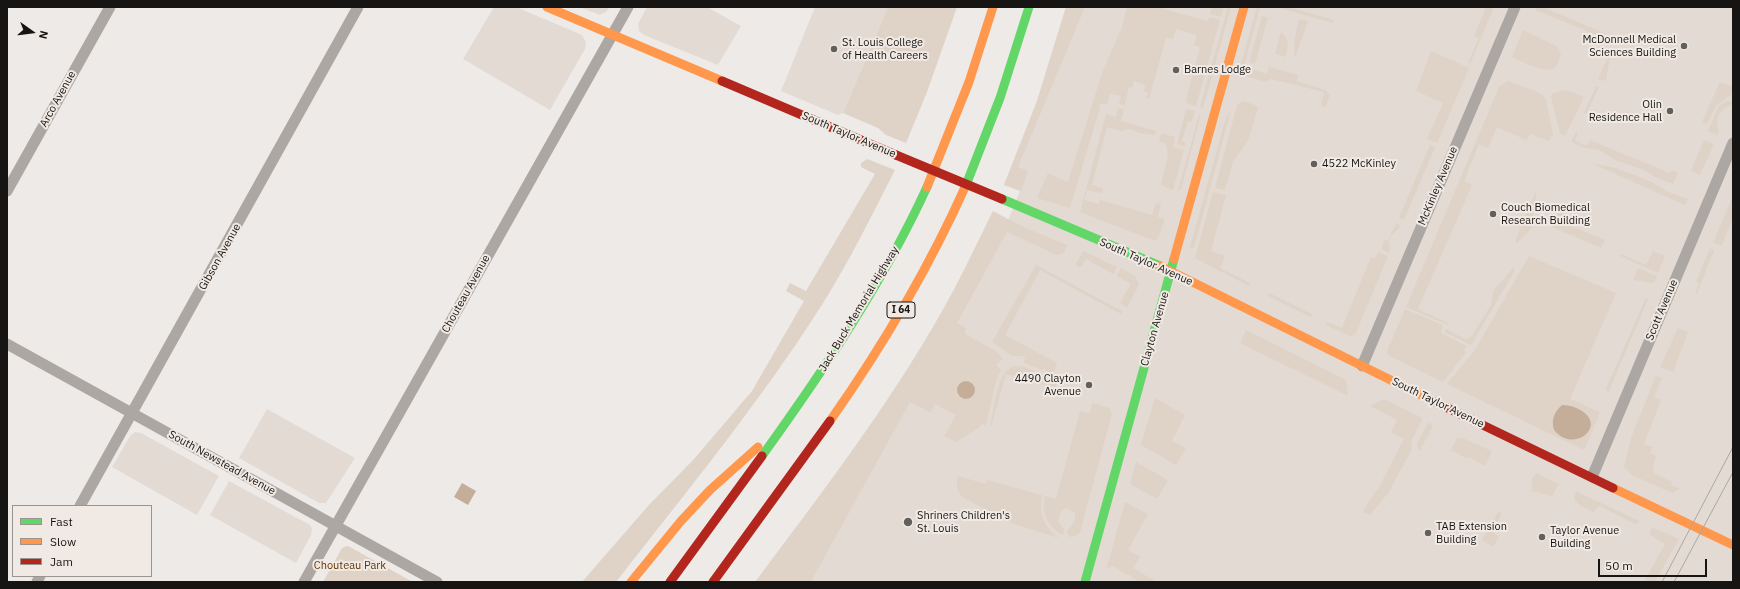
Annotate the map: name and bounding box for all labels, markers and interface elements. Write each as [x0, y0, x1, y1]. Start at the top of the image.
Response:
north arrow [12, 12, 52, 52]
text: N [36, 29, 51, 40]
place label: McDonnell Medical Sciences Building [1582, 33, 1676, 59]
place label: St. Louis College of Health Careers [842, 36, 928, 62]
marker: McDonnell Medical Sciences Building [1679, 41, 1689, 51]
marker: St. Louis College of Health Careers [829, 44, 839, 54]
place label: Barnes Lodge [1184, 63, 1251, 77]
marker: Barnes Lodge [1171, 65, 1181, 75]
street label: Arco Avenue [37, 69, 79, 129]
place label: Olin Residence Hall [1589, 98, 1662, 124]
marker: Olin Residence Hall [1665, 106, 1675, 116]
street label: South Taylor Avenue [800, 109, 898, 161]
street label: McKinley Avenue [1415, 145, 1461, 227]
place label: 4522 McKinley [1322, 157, 1396, 171]
marker: 4522 McKinley [1309, 159, 1319, 169]
place label: Couch Biomedical Research Building [1501, 201, 1590, 227]
marker: Couch Biomedical Research Building [1488, 209, 1498, 219]
street label: Gibson Avenue [196, 221, 244, 293]
street label: South Taylor Avenue [1097, 235, 1195, 289]
street label: Jack Buck Memorial Highway [816, 244, 902, 374]
street label: Chouteau Avenue [439, 253, 493, 335]
street label: Scott Avenue [1643, 278, 1681, 342]
street label: Clayton Avenue [1138, 290, 1172, 368]
road number: I 64 [887, 302, 915, 318]
place label: 4490 Clayton Avenue [1015, 372, 1081, 398]
street label: South Taylor Avenue [1390, 375, 1486, 431]
marker: 4490 Clayton Avenue [1084, 380, 1094, 390]
street label: South Newstead Avenue [166, 428, 278, 498]
legend [12, 505, 152, 577]
place label: Shriners Children's St. Louis [917, 509, 1010, 535]
text: Fast [50, 514, 73, 529]
marker: Shriners Children's St. Louis [902, 516, 914, 528]
place label: TAB Extension Building [1436, 520, 1507, 546]
place label: Taylor Avenue Building [1550, 524, 1619, 550]
marker: TAB Extension Building [1423, 528, 1433, 538]
marker: Taylor Avenue Building [1537, 532, 1547, 542]
text: Slow [50, 534, 76, 549]
scale bar [1600, 551, 1709, 577]
text: Jam [50, 554, 73, 569]
text: 50 m [1605, 558, 1633, 573]
park label: Chouteau Park [314, 559, 386, 573]

